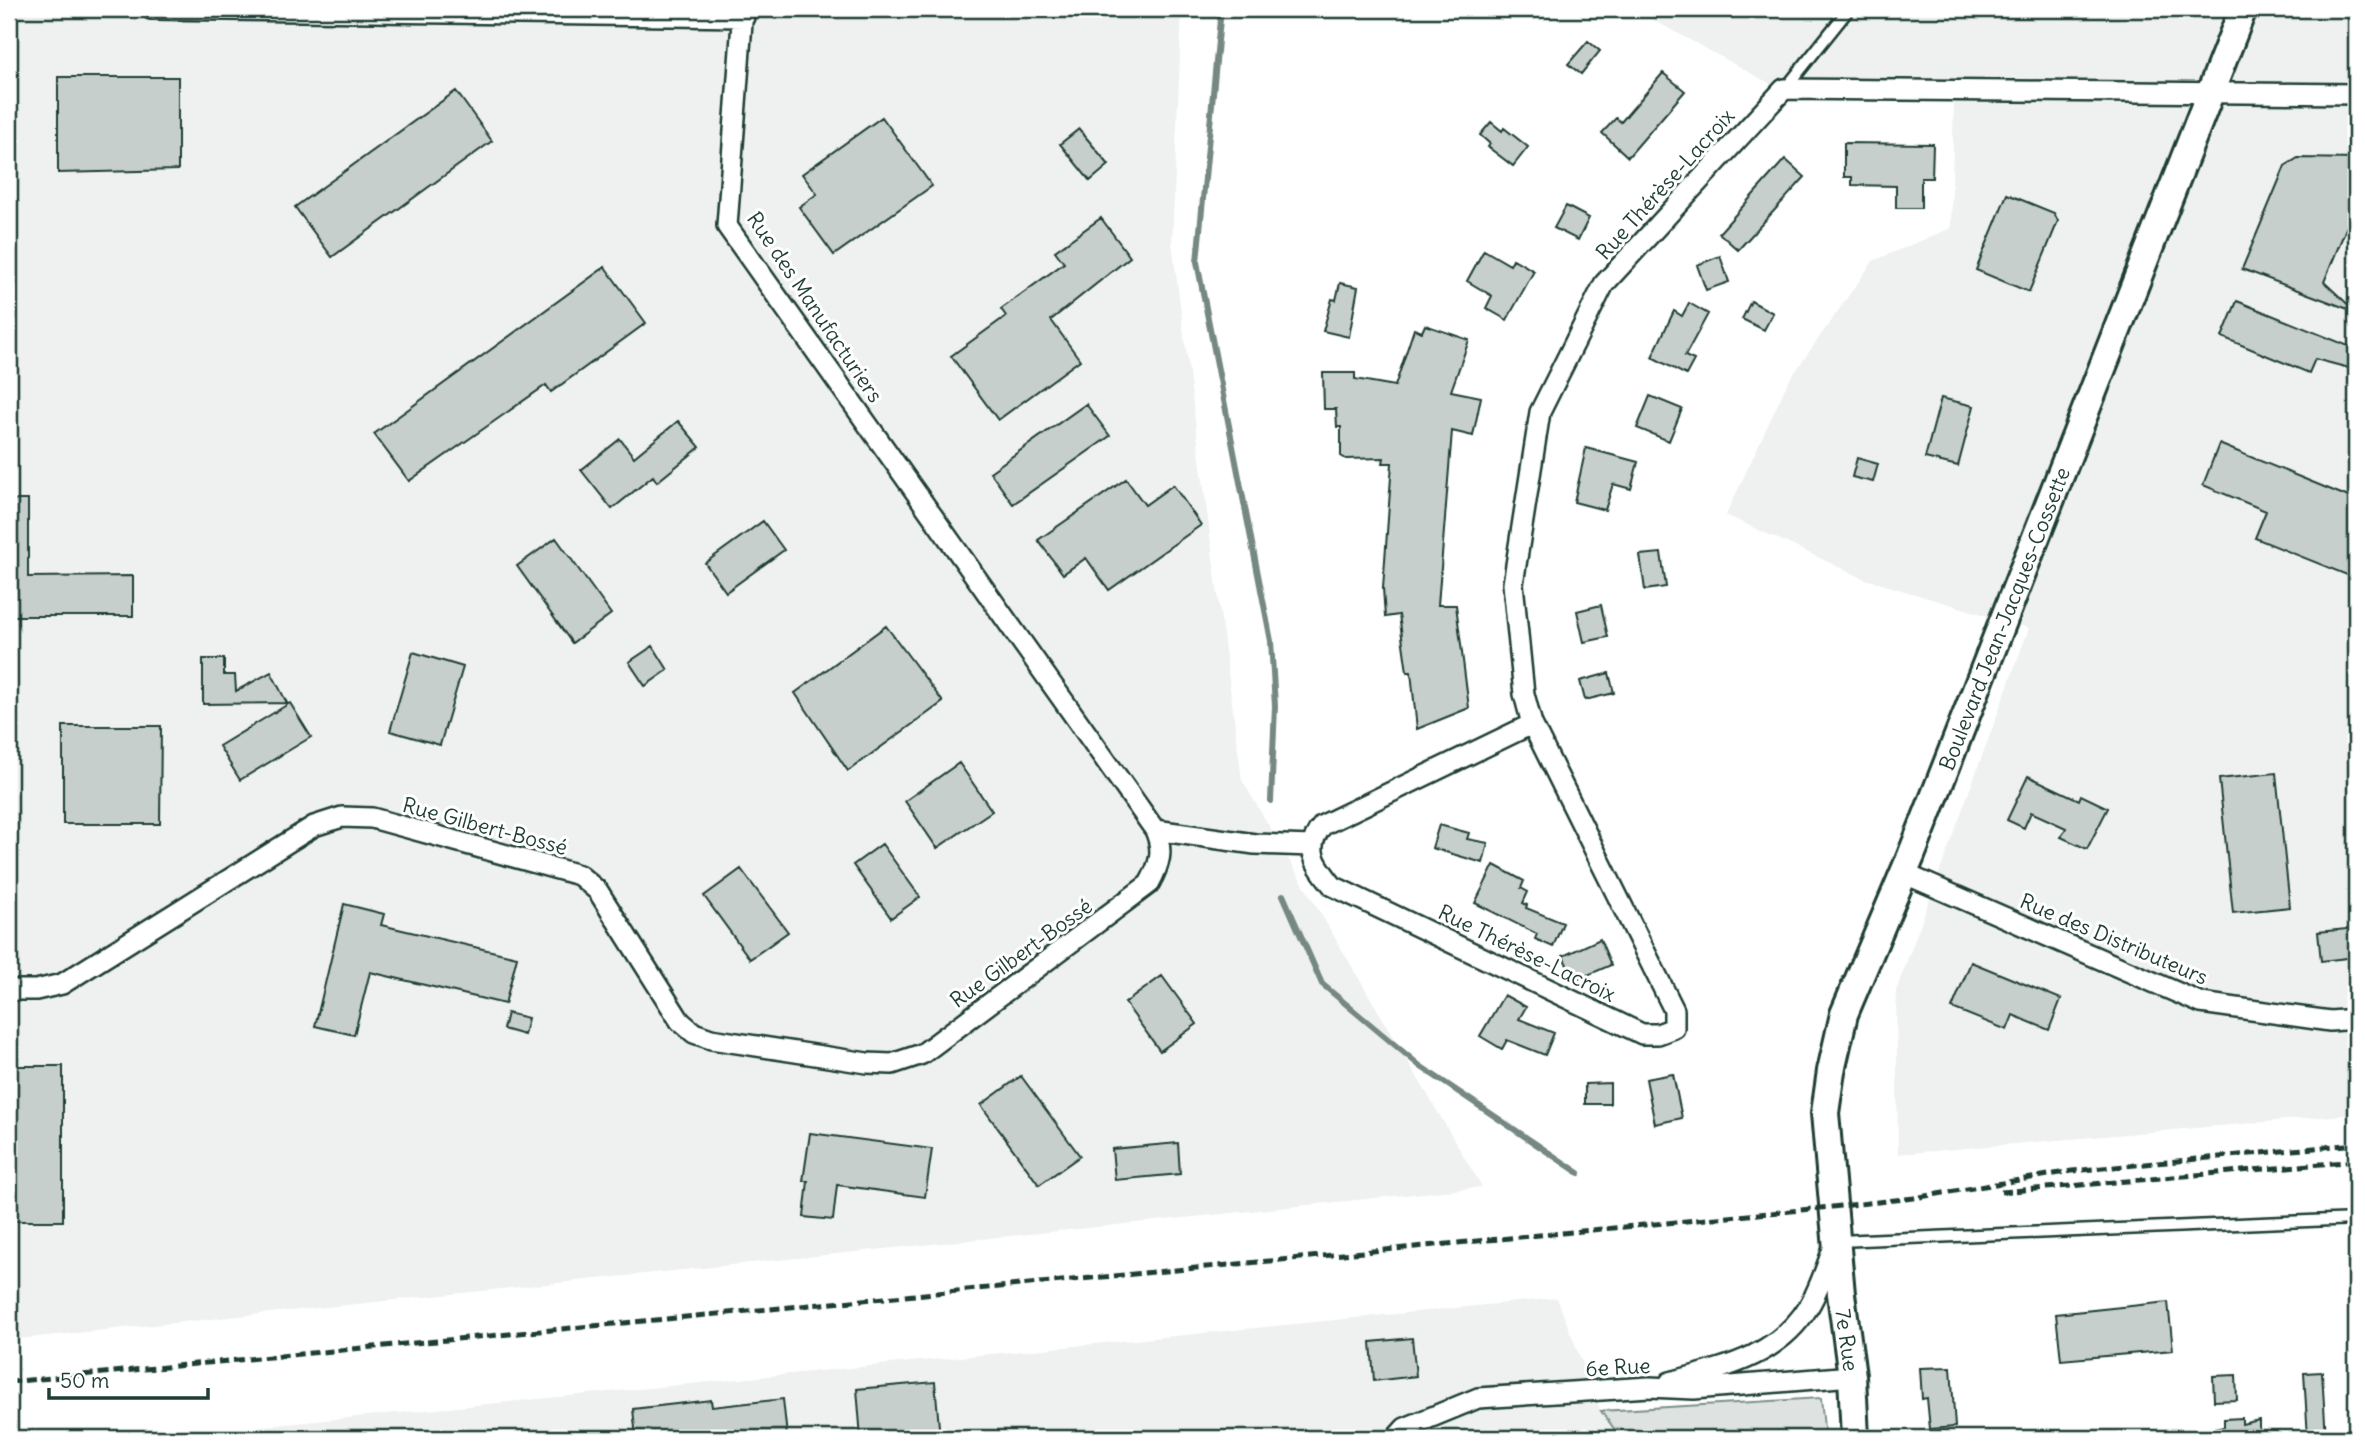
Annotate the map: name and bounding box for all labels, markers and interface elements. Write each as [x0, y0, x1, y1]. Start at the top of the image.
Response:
street label: Rue Thérèse-Lacroix [1590, 103, 1740, 265]
street label: Rue des Manufacturiers [741, 207, 889, 407]
street label: Boulevard Jean-Jacques-Cossette [1932, 463, 2076, 774]
street label: Rue Gilbert-Bossé [400, 791, 570, 861]
street label: Rue des Distributeurs [2016, 887, 2212, 991]
street label: Rue Gilbert-Bossé [945, 892, 1097, 1014]
street label: Rue Thérèse-Lacroix [1434, 898, 1620, 1008]
street label: 7e Rue [1829, 1307, 1865, 1373]
street label: 6e Rue [1585, 1352, 1651, 1382]
scale bar [49, 1356, 208, 1400]
text: 50 m [60, 1367, 109, 1394]

